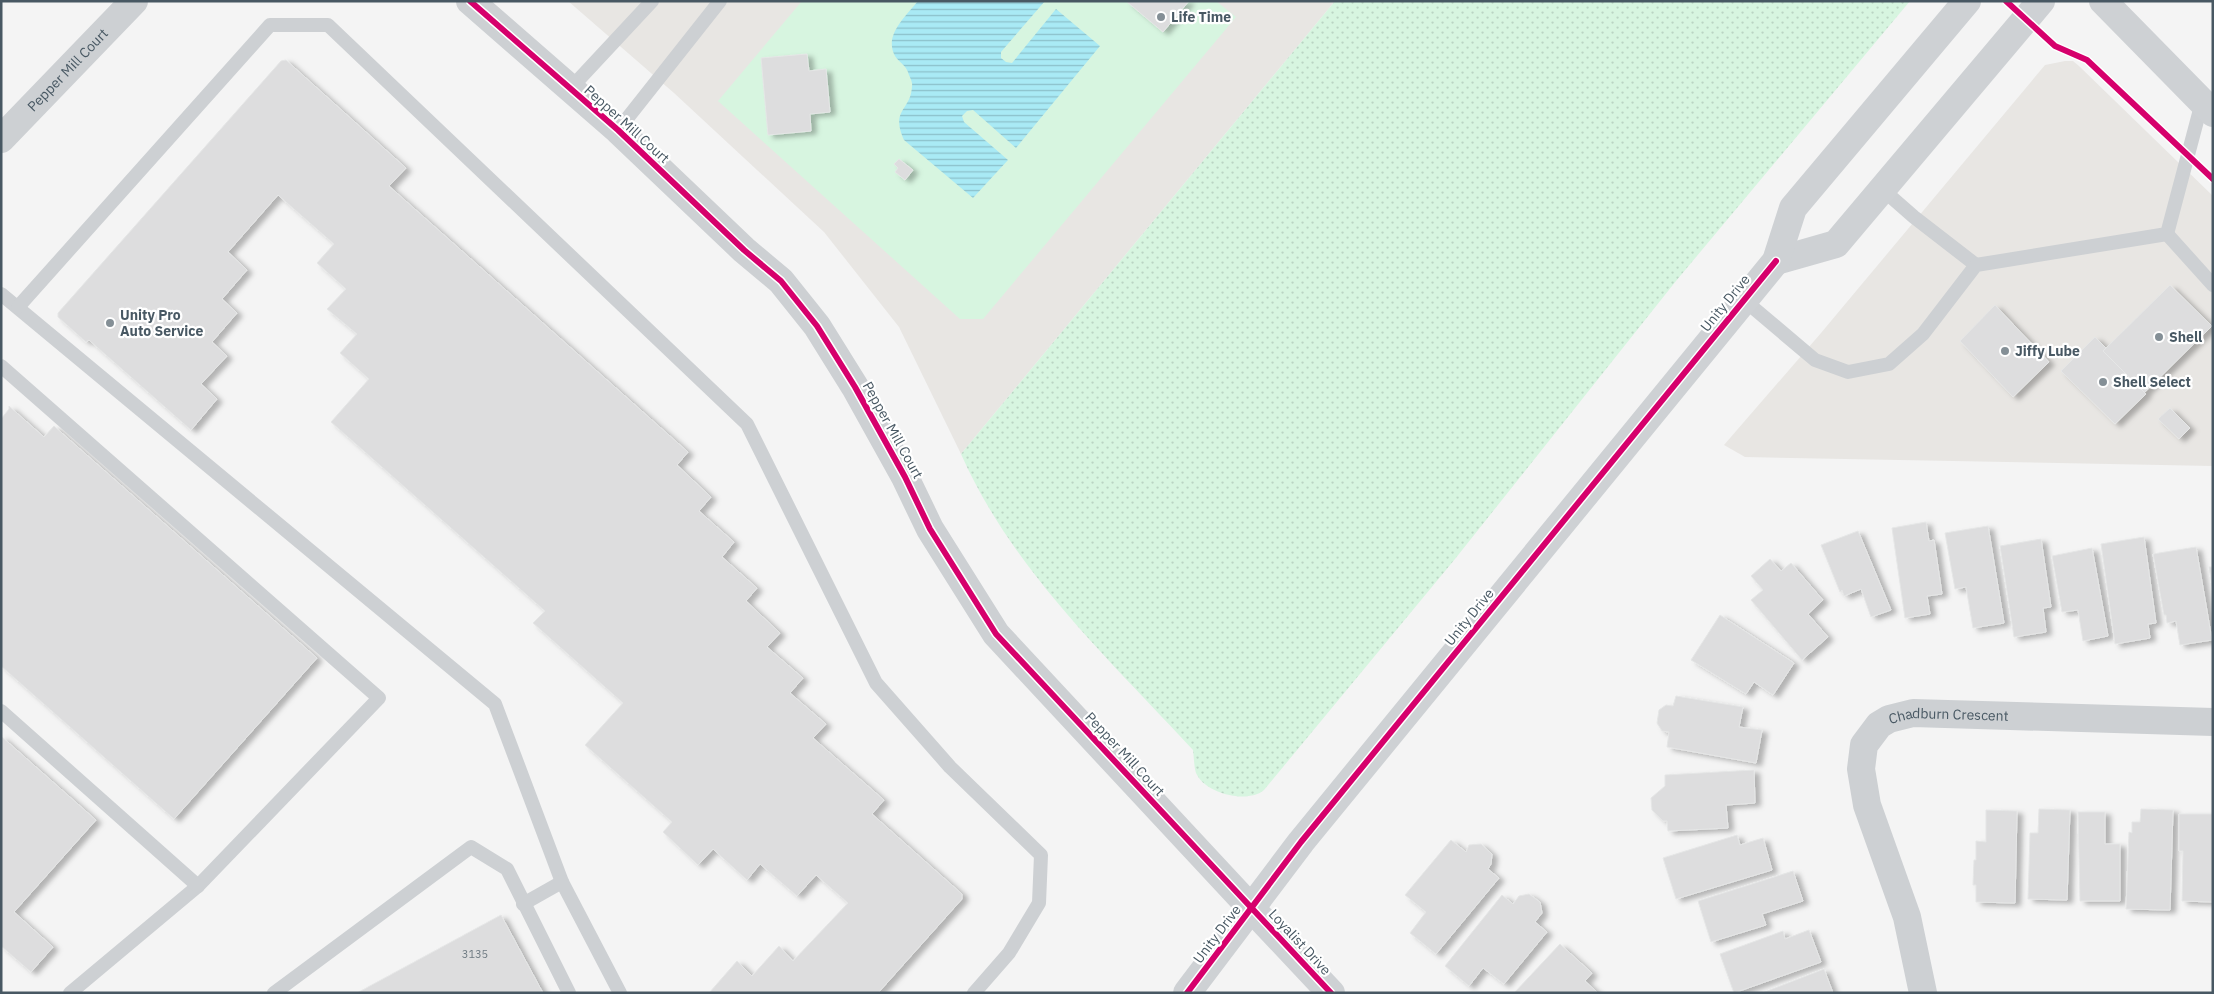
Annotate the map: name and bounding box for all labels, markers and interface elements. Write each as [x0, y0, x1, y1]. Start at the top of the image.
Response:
place label: Life Time [1171, 8, 1231, 26]
marker: Life Time [1155, 11, 1167, 23]
street label: Pepper Mill Court [23, 24, 112, 115]
street label: Pepper Mill Court [581, 81, 673, 167]
street label: Unity Drive [1696, 270, 1754, 335]
place label: Unity Pro Auto Service [120, 306, 204, 340]
marker: Unity Pro Auto Service [104, 317, 116, 329]
place label: Shell [2169, 328, 2202, 346]
marker: Shell [2153, 331, 2165, 343]
place label: Jiffy Lube [2015, 342, 2080, 360]
marker: Jiffy Lube [1999, 345, 2011, 357]
place label: Shell Select [2113, 373, 2191, 391]
marker: Shell Select [2097, 376, 2109, 388]
street label: Pepper Mill Court [859, 378, 927, 482]
street label: Unity Drive [1440, 584, 1498, 649]
street label: Chadburn Crescent [1887, 704, 2009, 728]
street label: Pepper Mill Court [1081, 708, 1169, 800]
street label: Unity Drive [1189, 901, 1245, 967]
street label: Loyalist Drive [1265, 905, 1335, 979]
house number: 3135 [462, 947, 488, 961]

